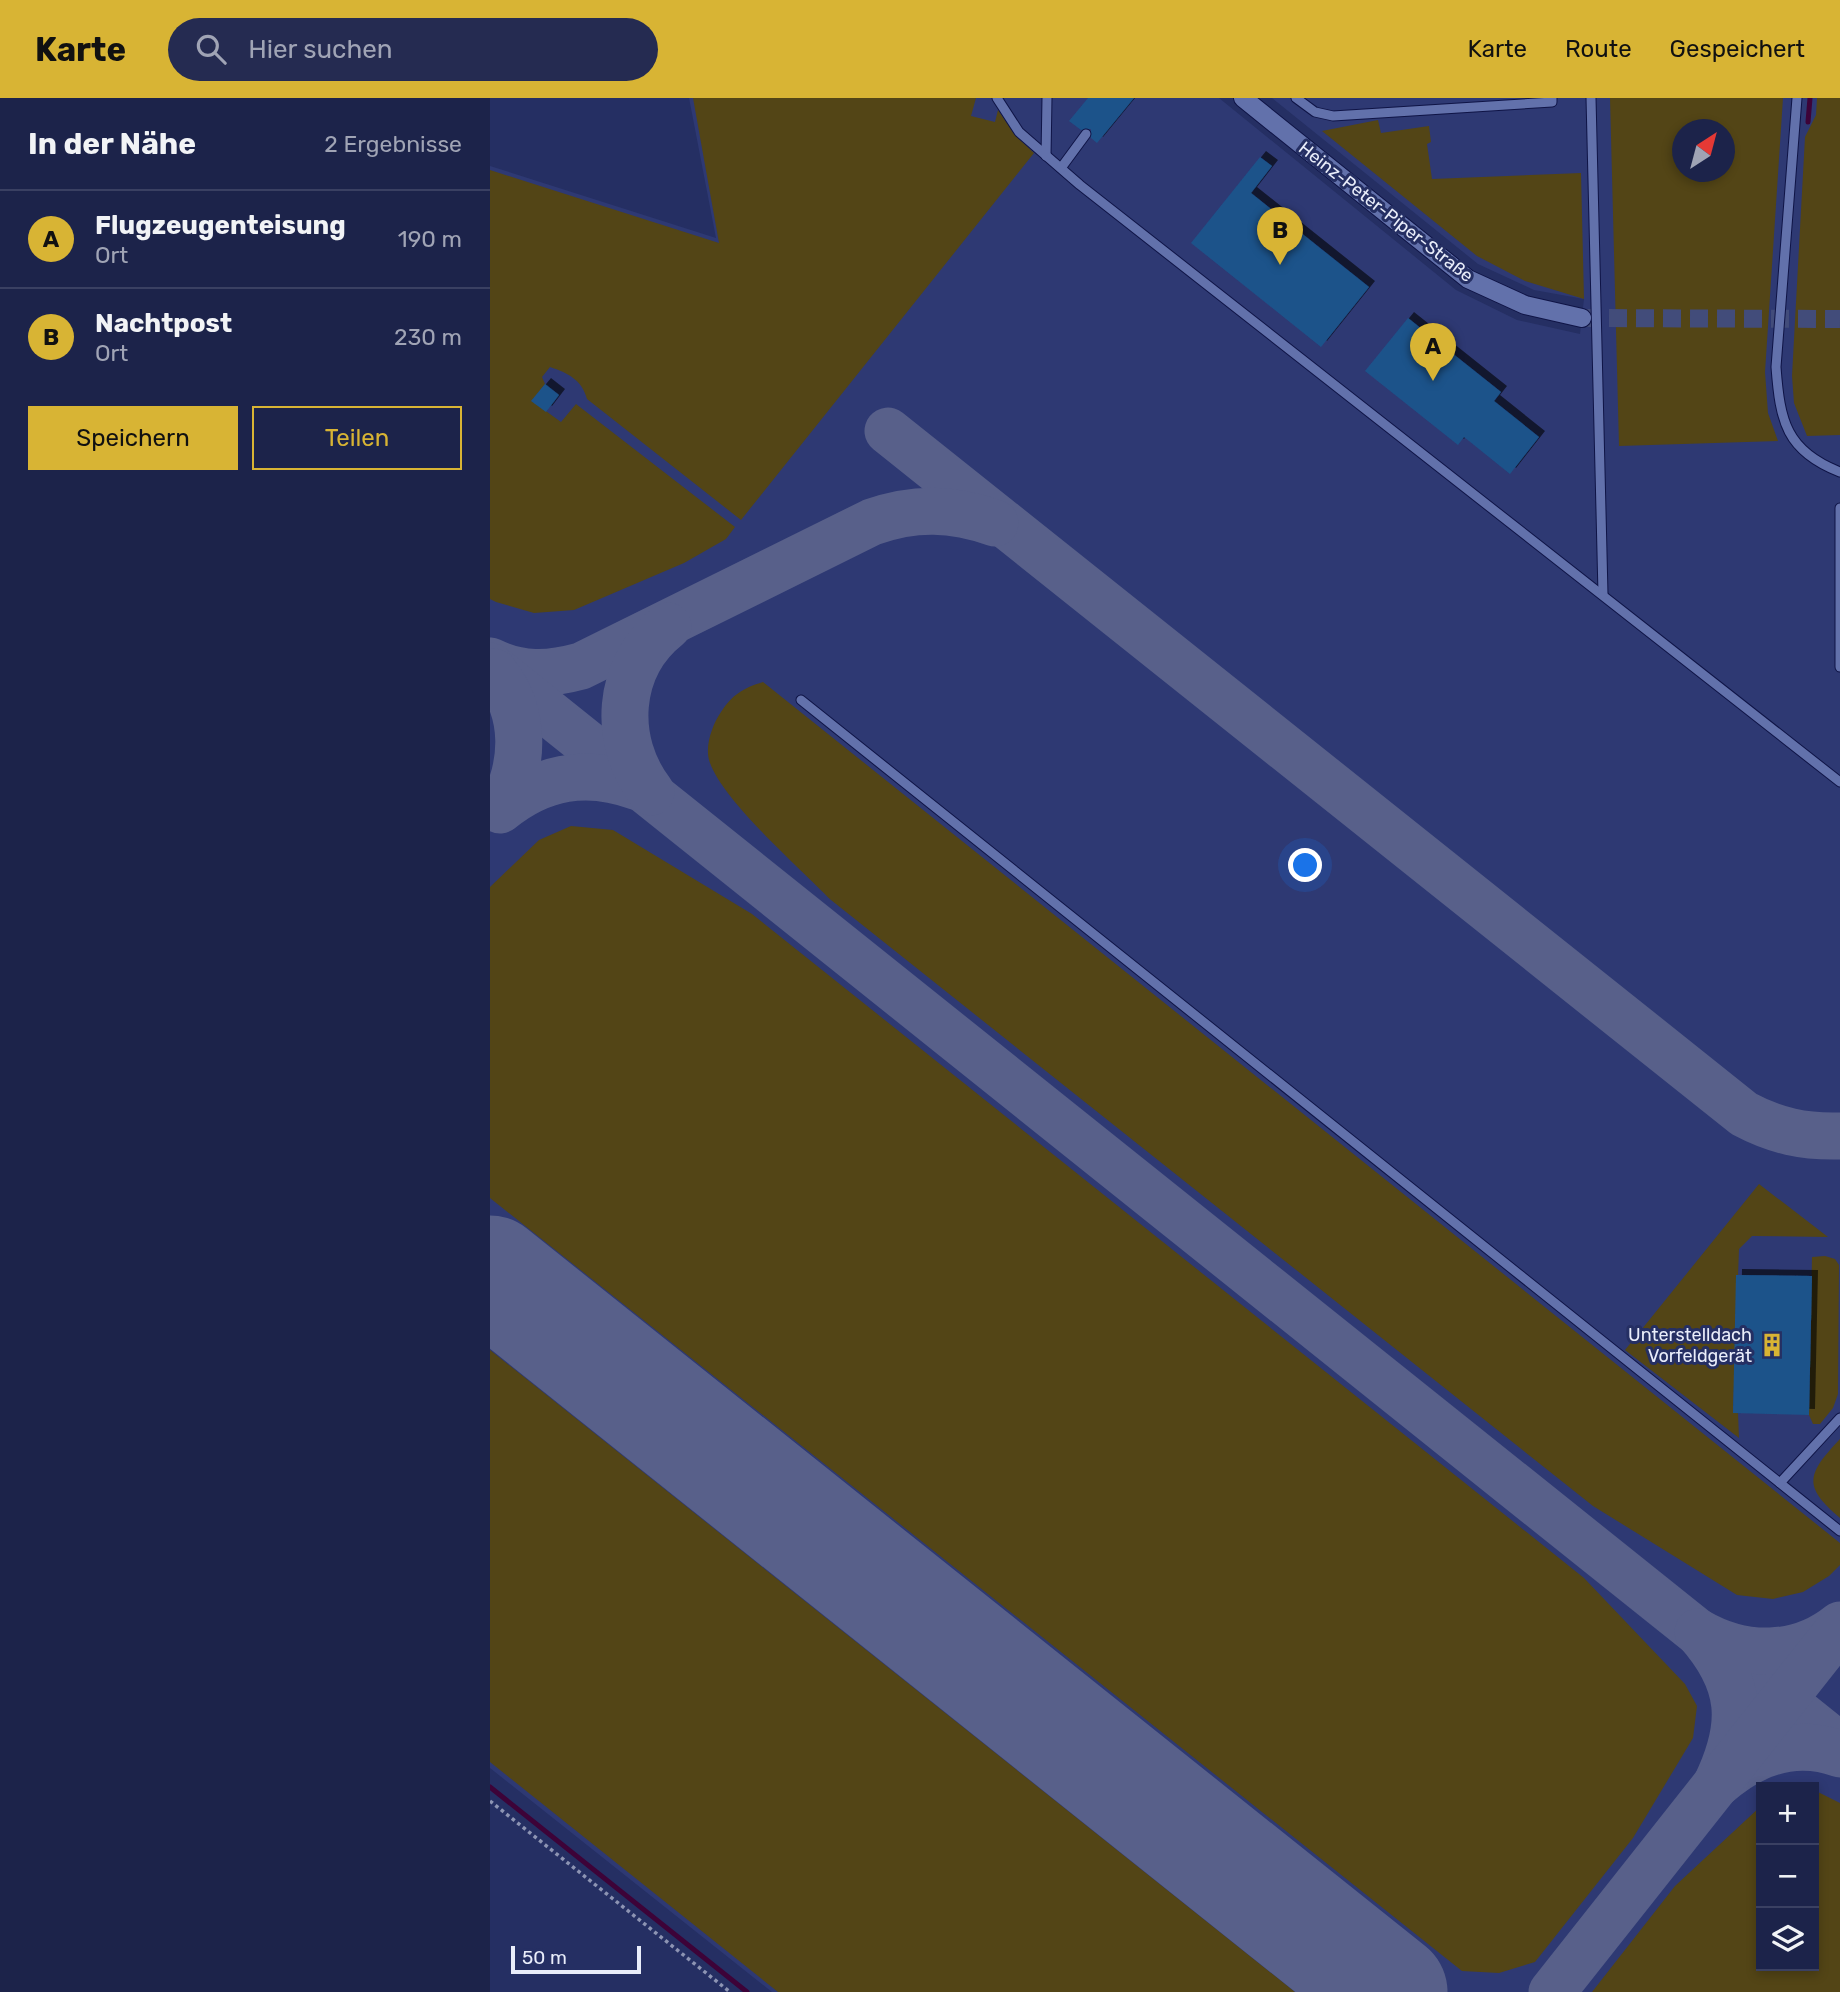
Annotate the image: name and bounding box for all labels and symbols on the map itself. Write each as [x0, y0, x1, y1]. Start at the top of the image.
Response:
north arrow [1672, 119, 1735, 182]
street label: Heinz-Peter-Piper-Straße [1294, 137, 1478, 287]
pin: B [1257, 207, 1303, 265]
pin: A [1410, 323, 1456, 381]
your location [1288, 848, 1322, 882]
place label: Unterstelldach Vorfeldgerät [1628, 1324, 1752, 1367]
building icon: Unterstelldach Vorfeldgerät [1758, 1331, 1786, 1359]
scale bar [511, 1943, 640, 1975]

